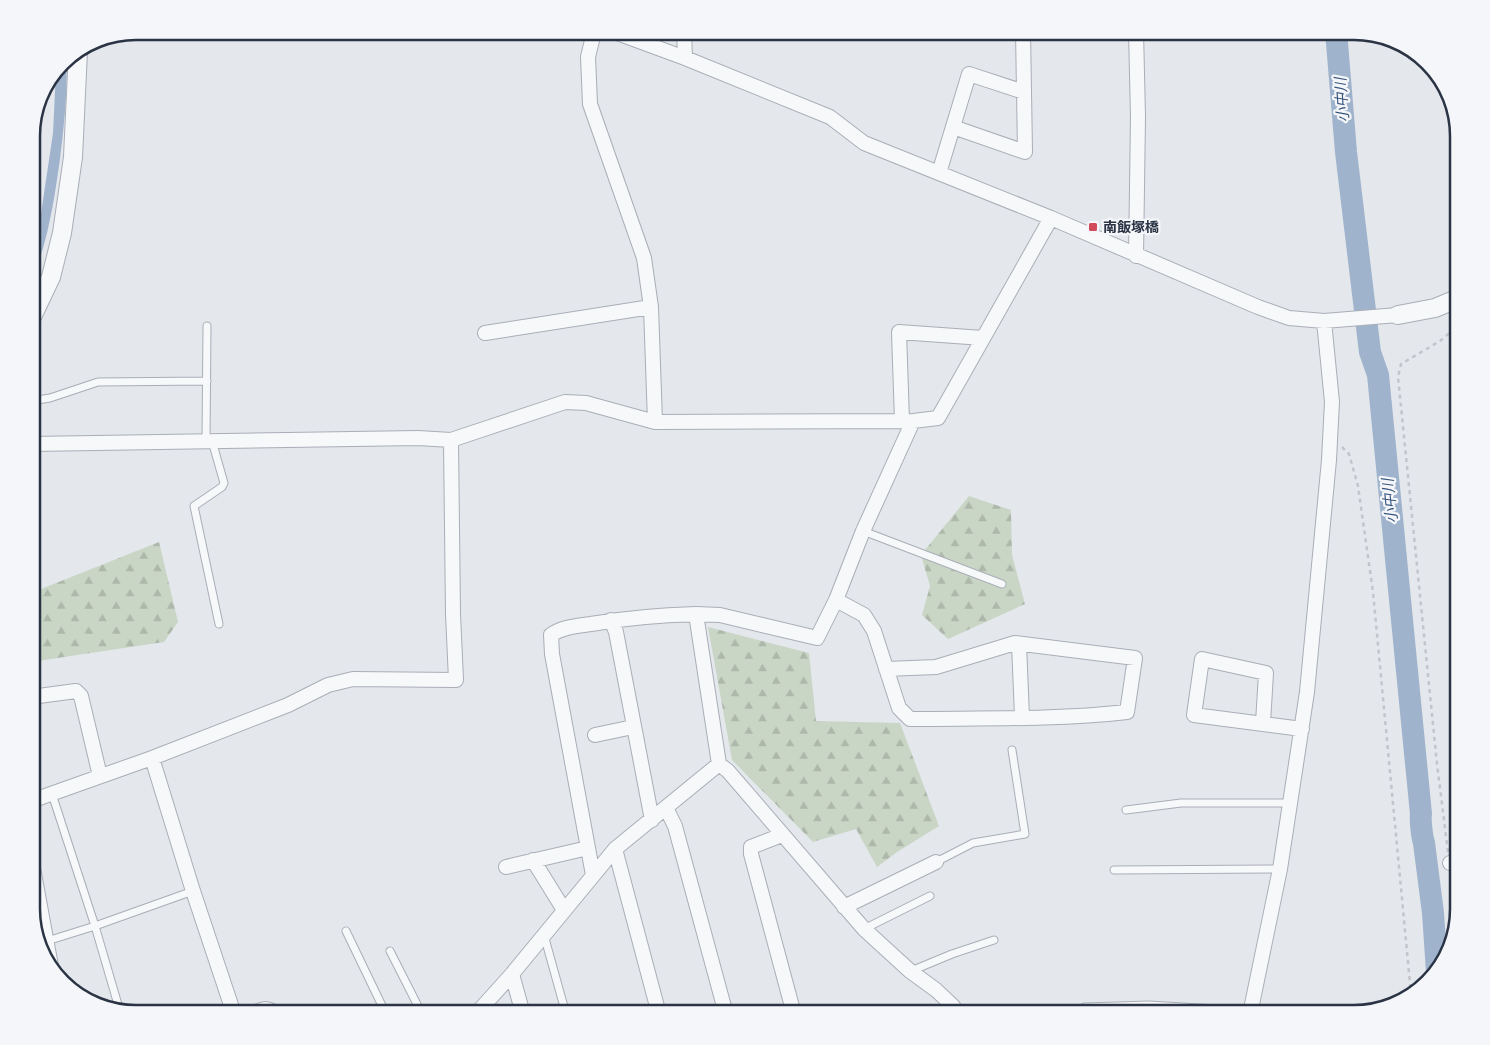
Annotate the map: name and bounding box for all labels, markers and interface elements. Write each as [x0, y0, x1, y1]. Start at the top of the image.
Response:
water label: 小中川 [1329, 75, 1353, 123]
place label: 南飯塚橋 [1103, 217, 1159, 236]
marker: 南飯塚橋 [1087, 221, 1099, 233]
water label: 小中川 [1377, 476, 1401, 525]

